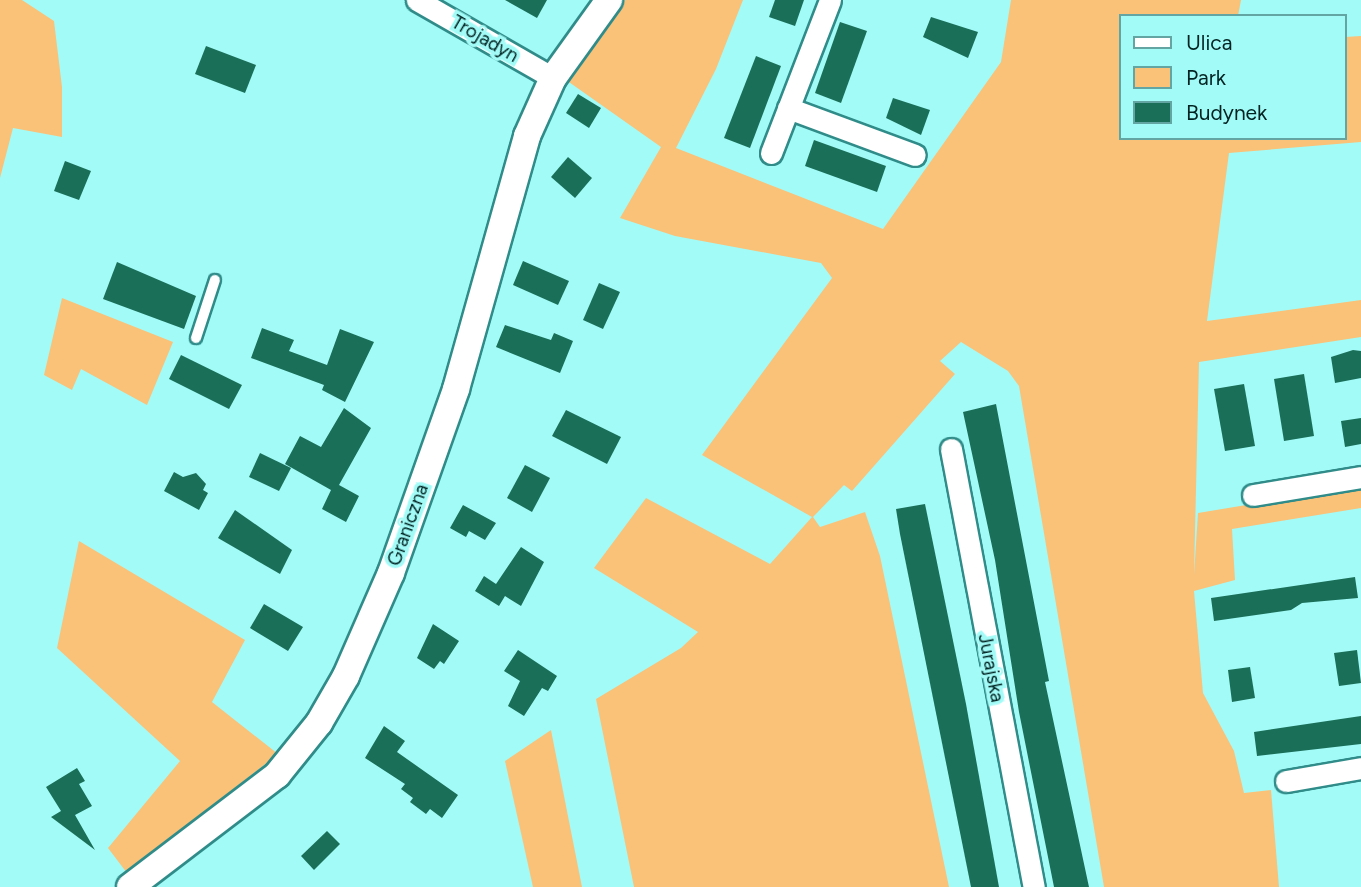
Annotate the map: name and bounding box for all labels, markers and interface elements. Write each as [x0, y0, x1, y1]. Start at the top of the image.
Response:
street label: Trojadyn [447, 11, 523, 67]
legend [1120, 14, 1347, 140]
text: Ulica [1186, 30, 1232, 55]
text: Park [1186, 65, 1226, 90]
text: Budynek [1186, 100, 1267, 125]
street label: Graniczna [383, 481, 433, 569]
street label: Jurajska [973, 632, 1009, 704]

